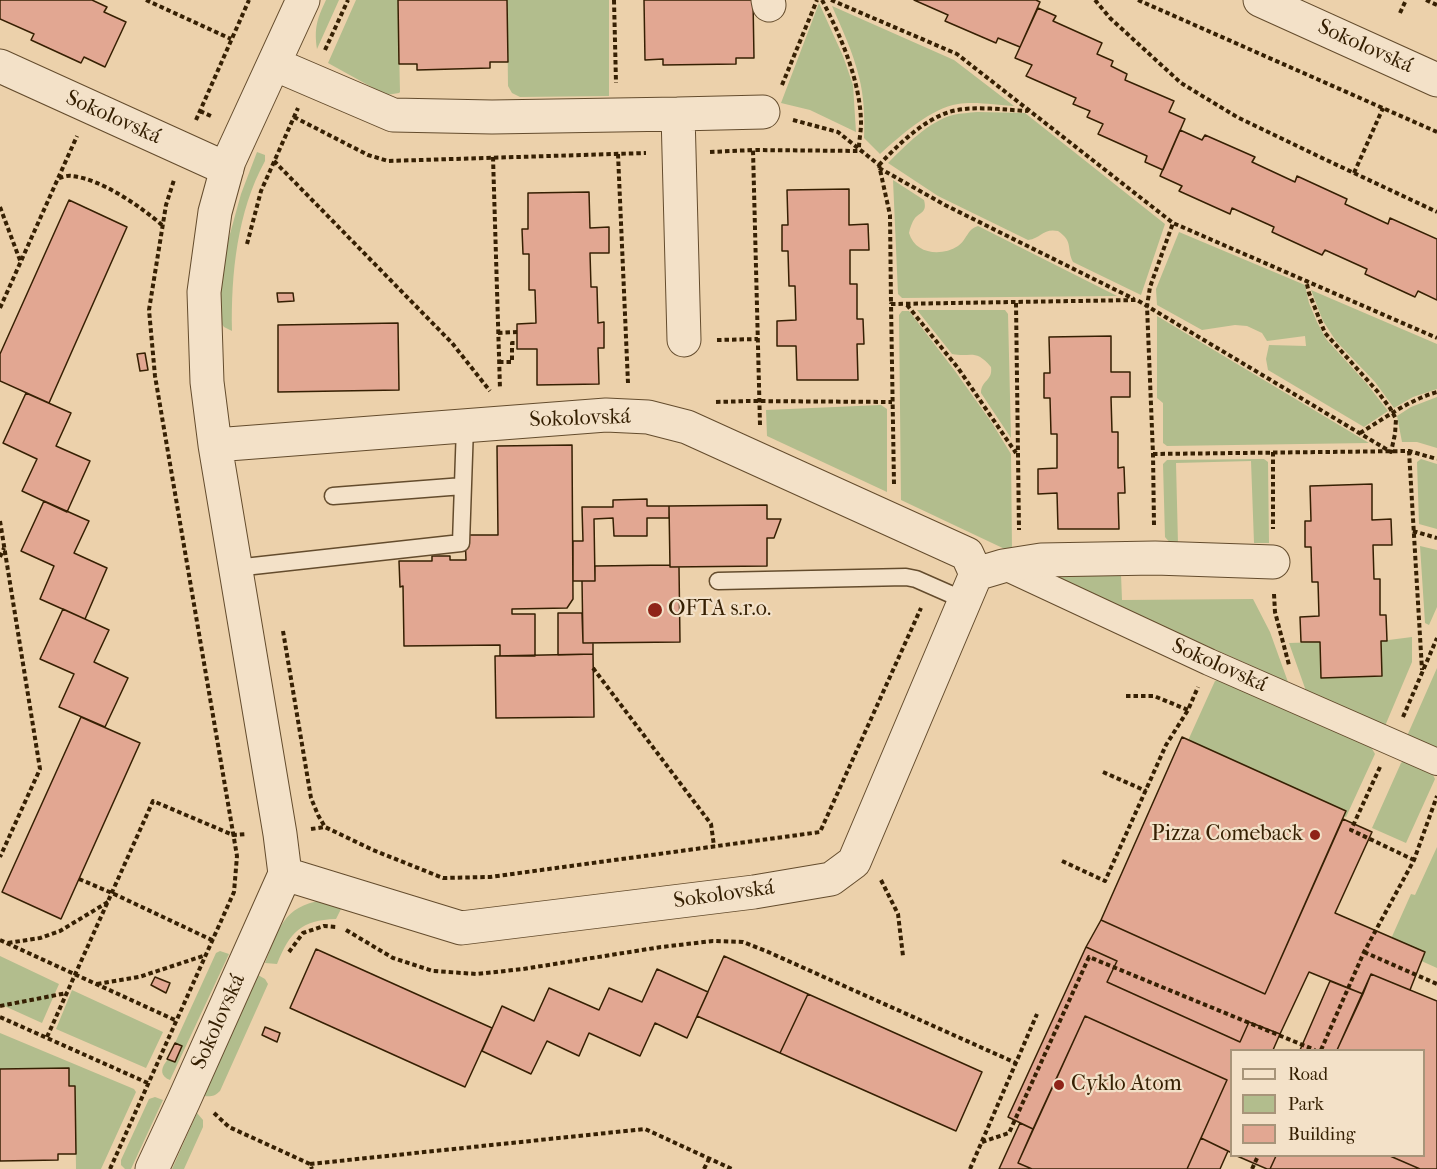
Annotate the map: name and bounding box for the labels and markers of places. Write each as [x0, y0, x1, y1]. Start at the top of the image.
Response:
place label: OFTA s.r.o. [668, 597, 771, 623]
marker: OFTA s.r.o. [646, 601, 664, 619]
place label: Pizza Comeback [1151, 822, 1303, 848]
marker: Pizza Comeback [1308, 828, 1322, 842]
place label: Cyklo Atom [1071, 1072, 1182, 1098]
marker: Cyklo Atom [1052, 1078, 1066, 1092]

